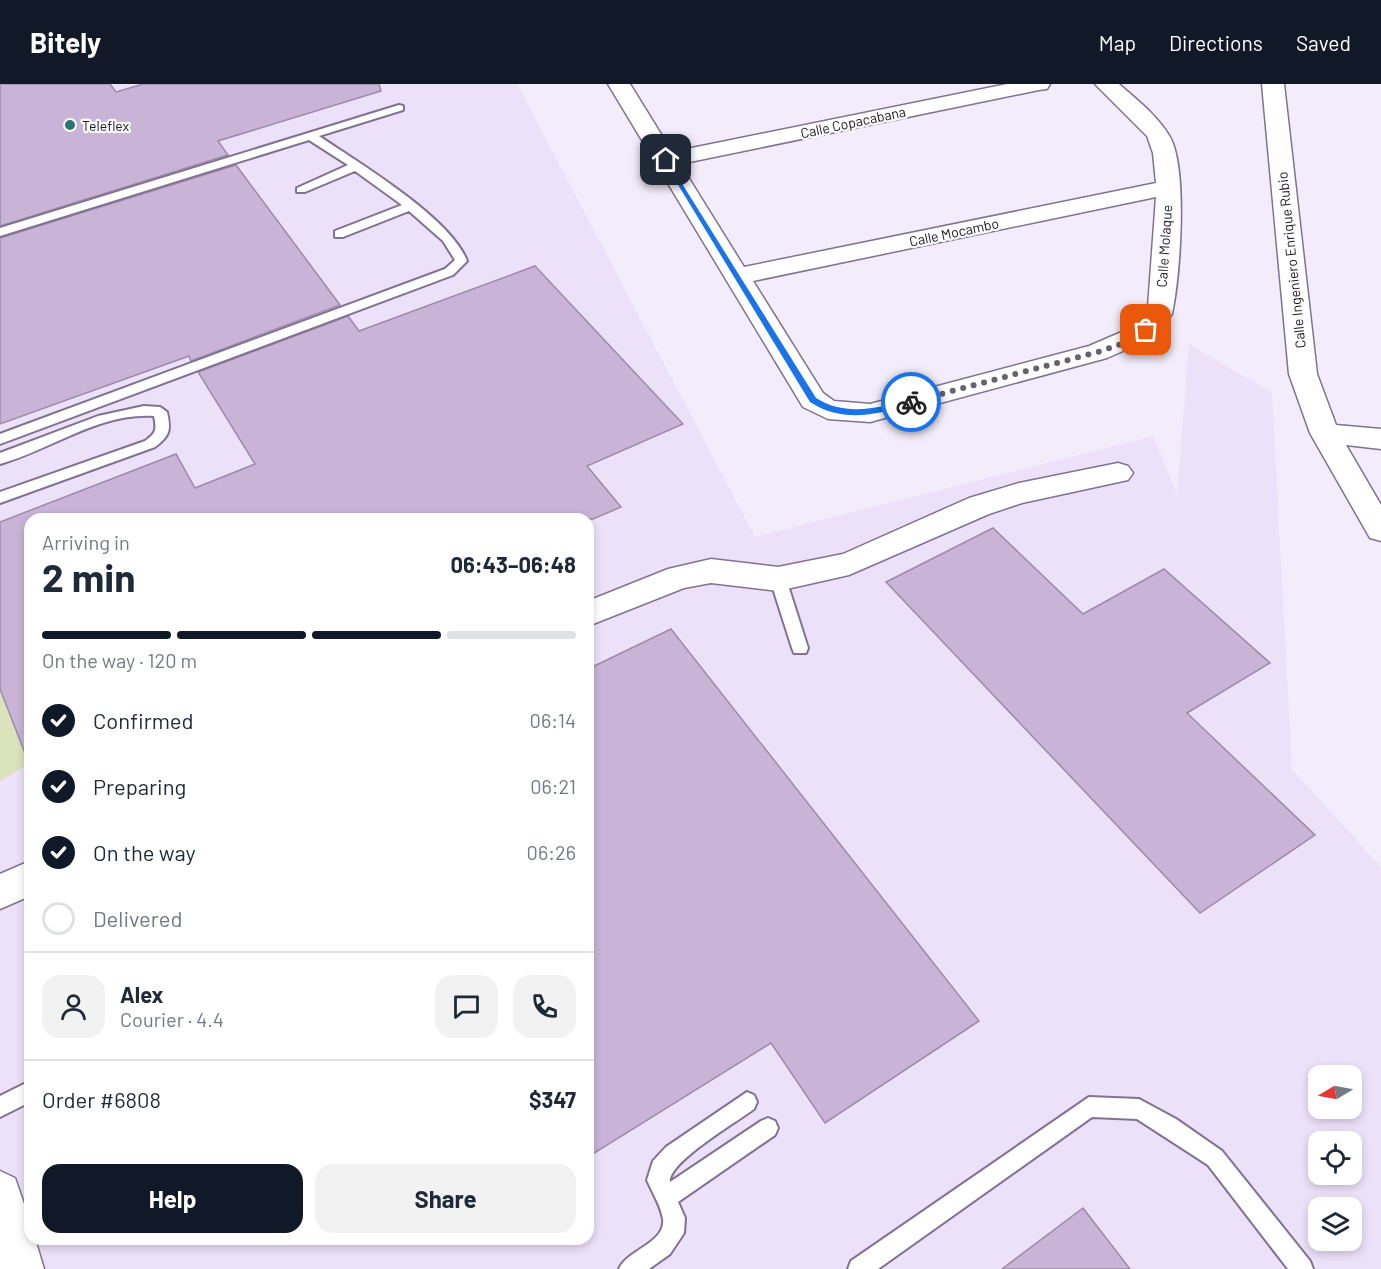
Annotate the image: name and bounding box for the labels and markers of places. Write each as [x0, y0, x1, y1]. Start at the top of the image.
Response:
place label: Teleflex [82, 117, 130, 134]
marker: Teleflex [63, 118, 77, 132]
pin [640, 134, 691, 185]
pin [1120, 304, 1171, 355]

